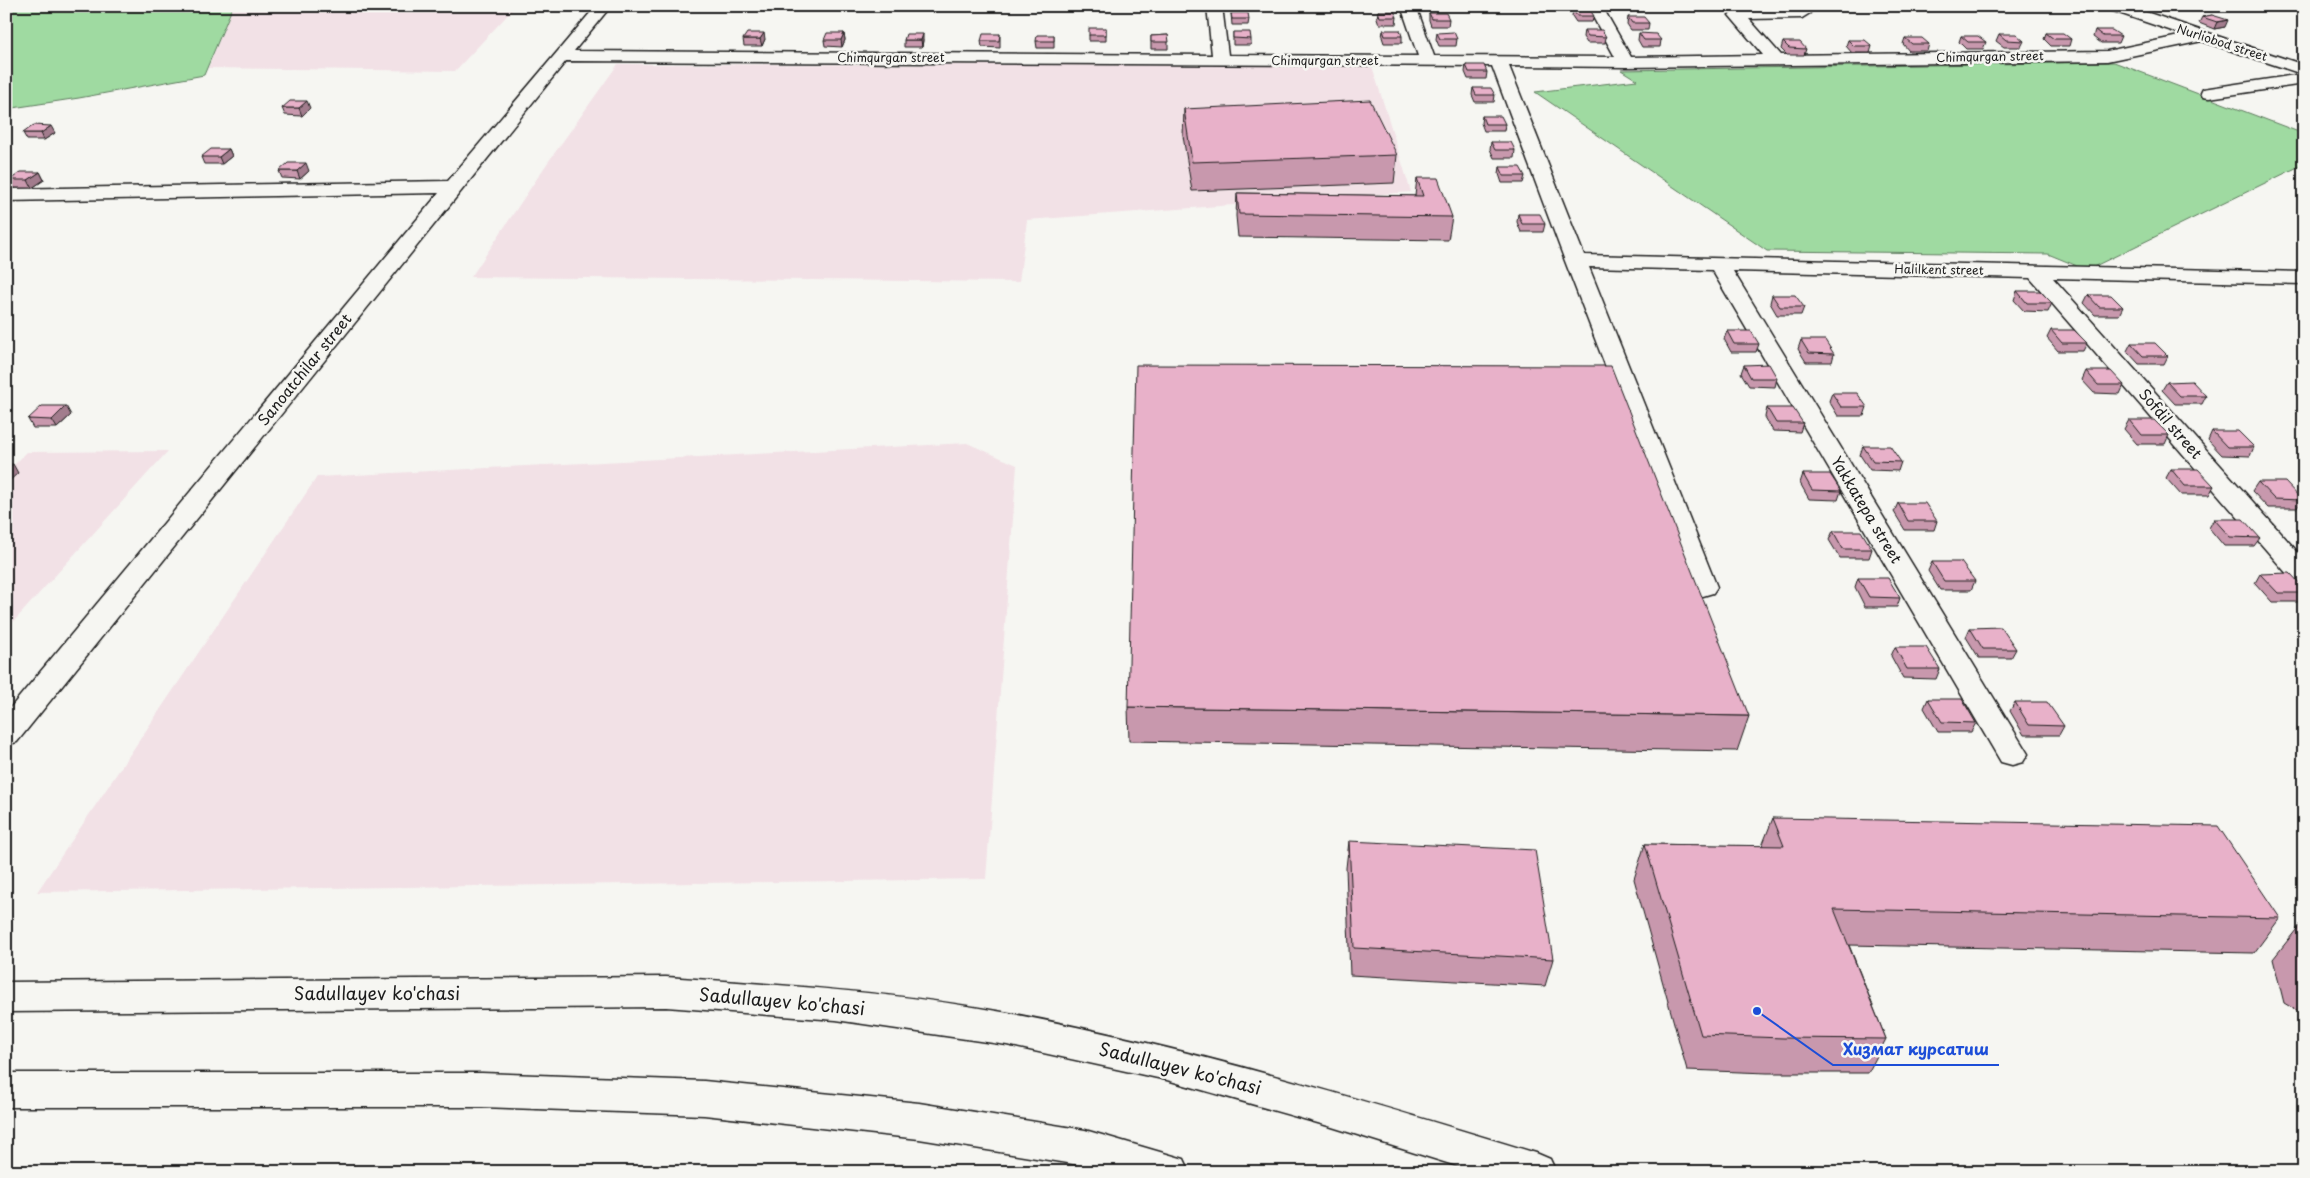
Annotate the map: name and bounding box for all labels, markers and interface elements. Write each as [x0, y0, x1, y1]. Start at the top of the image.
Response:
street label: Nurliobod street [2175, 19, 2270, 65]
street label: Chimqurgan street [1936, 46, 2044, 66]
street label: Chimqurgan street [837, 48, 945, 66]
street label: Chimqurgan street [1271, 51, 1379, 69]
street label: Halilkent street [1894, 259, 1984, 279]
street label: Sanoatchilar street [251, 308, 356, 430]
street label: Sofdil street [2134, 383, 2208, 463]
street label: Yakkatepa street [1826, 451, 1908, 567]
street label: Sadullayev ko'chasi [294, 979, 460, 1006]
street label: Sadullayev ko'chasi [698, 980, 866, 1021]
street label: Sadullayev ko'chasi [1096, 1034, 1264, 1101]
callout: Хизмат курсатиш [1833, 1034, 1999, 1065]
text: Хизмат курсатиш [1843, 1036, 1989, 1060]

